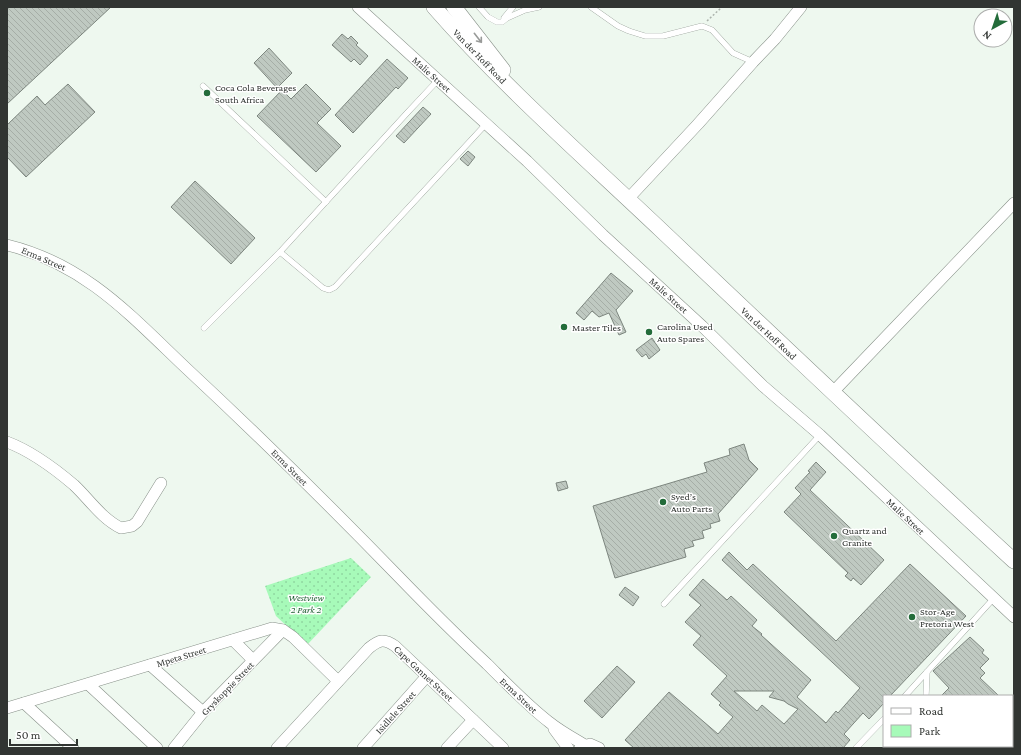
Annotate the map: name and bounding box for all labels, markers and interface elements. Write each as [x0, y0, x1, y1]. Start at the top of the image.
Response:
north arrow [973, 8, 1013, 48]
street label: Van der Hoff Road [451, 27, 509, 87]
text: N [979, 28, 993, 43]
one-way arrow [474, 32, 483, 43]
street label: Malie Street [410, 54, 454, 95]
place label: Coca Cola Beverages South Africa [215, 82, 296, 105]
marker: Coca Cola Beverages South Africa [202, 88, 212, 98]
street label: Erma Street [20, 244, 68, 273]
street label: Malie Street [647, 275, 691, 316]
street label: Van der Hoff Road [739, 305, 799, 362]
place label: Carolina Used Auto Spares [657, 321, 713, 344]
marker: Master Tiles [559, 322, 569, 332]
place label: Master Tiles [572, 322, 621, 333]
marker: Carolina Used Auto Spares [644, 327, 654, 337]
street label: Erma Street [269, 447, 311, 488]
place label: Syed’s Auto Parts [671, 491, 712, 514]
street label: Malie Street [884, 496, 927, 537]
marker: Syed’s Auto Parts [658, 497, 668, 507]
place label: Quartz and Granite [842, 525, 888, 548]
marker: Quartz and Granite [829, 531, 839, 541]
park label: Westview 2 Park 2 [288, 592, 324, 615]
place label: Stor-Age Pretoria West [920, 606, 975, 629]
marker: Stor-Age Pretoria West [907, 612, 917, 622]
street label: Cape Gannet Street [392, 643, 456, 704]
street label: Mpeta Street [155, 644, 208, 669]
street label: Gryskoppie Street [199, 659, 256, 718]
street label: Erma Street [498, 675, 540, 716]
street label: Isidlele Street [373, 688, 418, 736]
legend [883, 695, 1013, 747]
text: Road [919, 704, 944, 718]
scale bar [10, 721, 77, 747]
text: Park [919, 724, 941, 738]
text: 50 m [16, 728, 41, 742]

